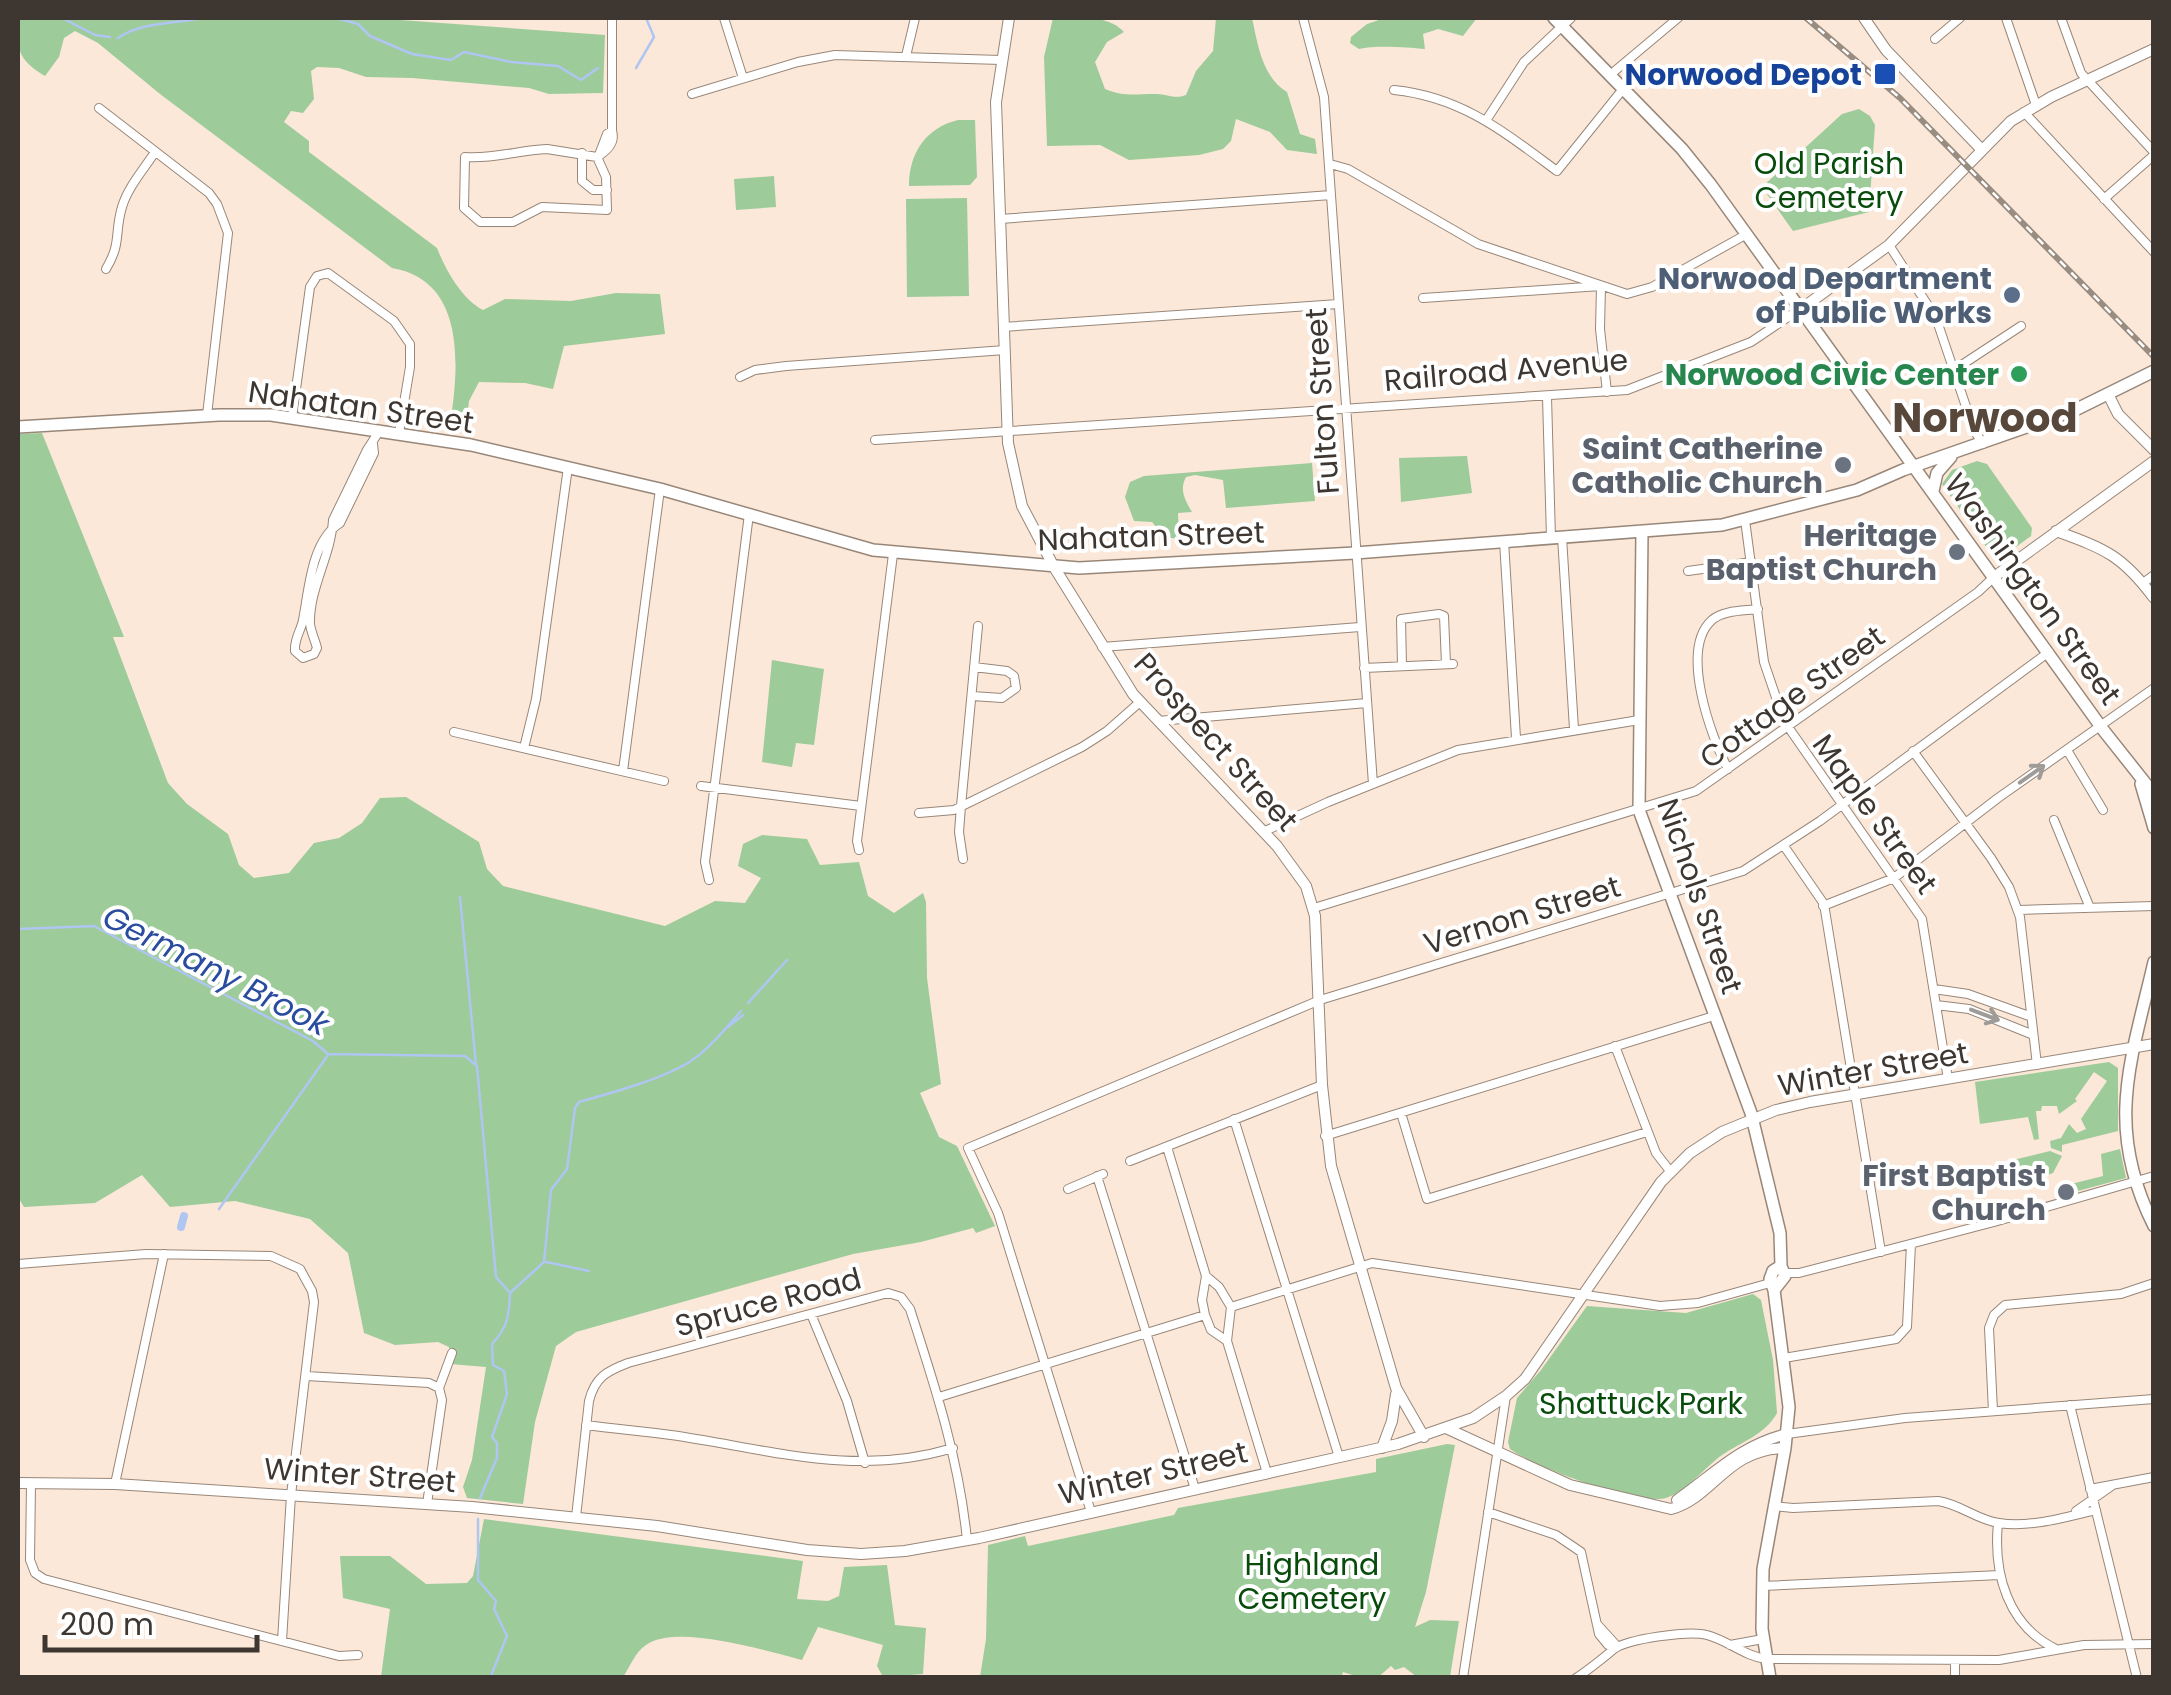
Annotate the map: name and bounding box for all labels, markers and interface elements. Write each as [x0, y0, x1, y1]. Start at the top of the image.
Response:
place label: Norwood Depot [1625, 53, 1862, 96]
marker: Norwood Depot [1872, 61, 1898, 87]
park label: Old Parish Cemetery [1754, 142, 1904, 219]
place label: Norwood Department of Public Works [1658, 257, 1992, 334]
marker: Norwood Department of Public Works [2001, 284, 2023, 306]
street label: Fulton Street [1294, 306, 1350, 496]
street label: Railroad Avenue [1382, 338, 1630, 402]
place label: Norwood Civic Center [1665, 353, 1999, 396]
marker: Norwood Civic Center [2008, 363, 2030, 385]
street label: Nahatan Street [246, 370, 476, 444]
district label: Norwood [1892, 390, 2078, 446]
place label: Saint Catherine Catholic Church [1572, 427, 1823, 504]
marker: Saint Catherine Catholic Church [1832, 454, 1854, 476]
street label: Washington Street [1934, 465, 2132, 713]
street label: Nahatan Street [1037, 511, 1265, 561]
place label: Heritage Baptist Church [1706, 514, 1937, 591]
marker: Heritage Baptist Church [1946, 541, 1968, 563]
street label: Cottage Street [1691, 615, 1893, 779]
street label: Prospect Street [1124, 643, 1308, 841]
street label: Maple Street [1802, 725, 1948, 903]
one-way arrow [2018, 764, 2046, 785]
street label: Nichols Street [1646, 793, 1754, 999]
street label: Vernon Street [1418, 865, 1626, 965]
water label: Germany Brook [95, 894, 338, 1047]
one-way arrow [1969, 1007, 1999, 1025]
street label: Winter Street [1775, 1031, 1971, 1107]
place label: First Baptist Church [1862, 1154, 2046, 1231]
marker: First Baptist Church [2055, 1181, 2077, 1203]
street label: Spruce Road [670, 1257, 866, 1347]
park label: Shattuck Park [1539, 1382, 1744, 1425]
street label: Winter Street [1054, 1430, 1252, 1516]
street label: Winter Street [263, 1447, 457, 1503]
park label: Highland Cemetery [1238, 1543, 1387, 1620]
scale bar [45, 1590, 258, 1652]
text: 200 m [60, 1603, 154, 1646]

